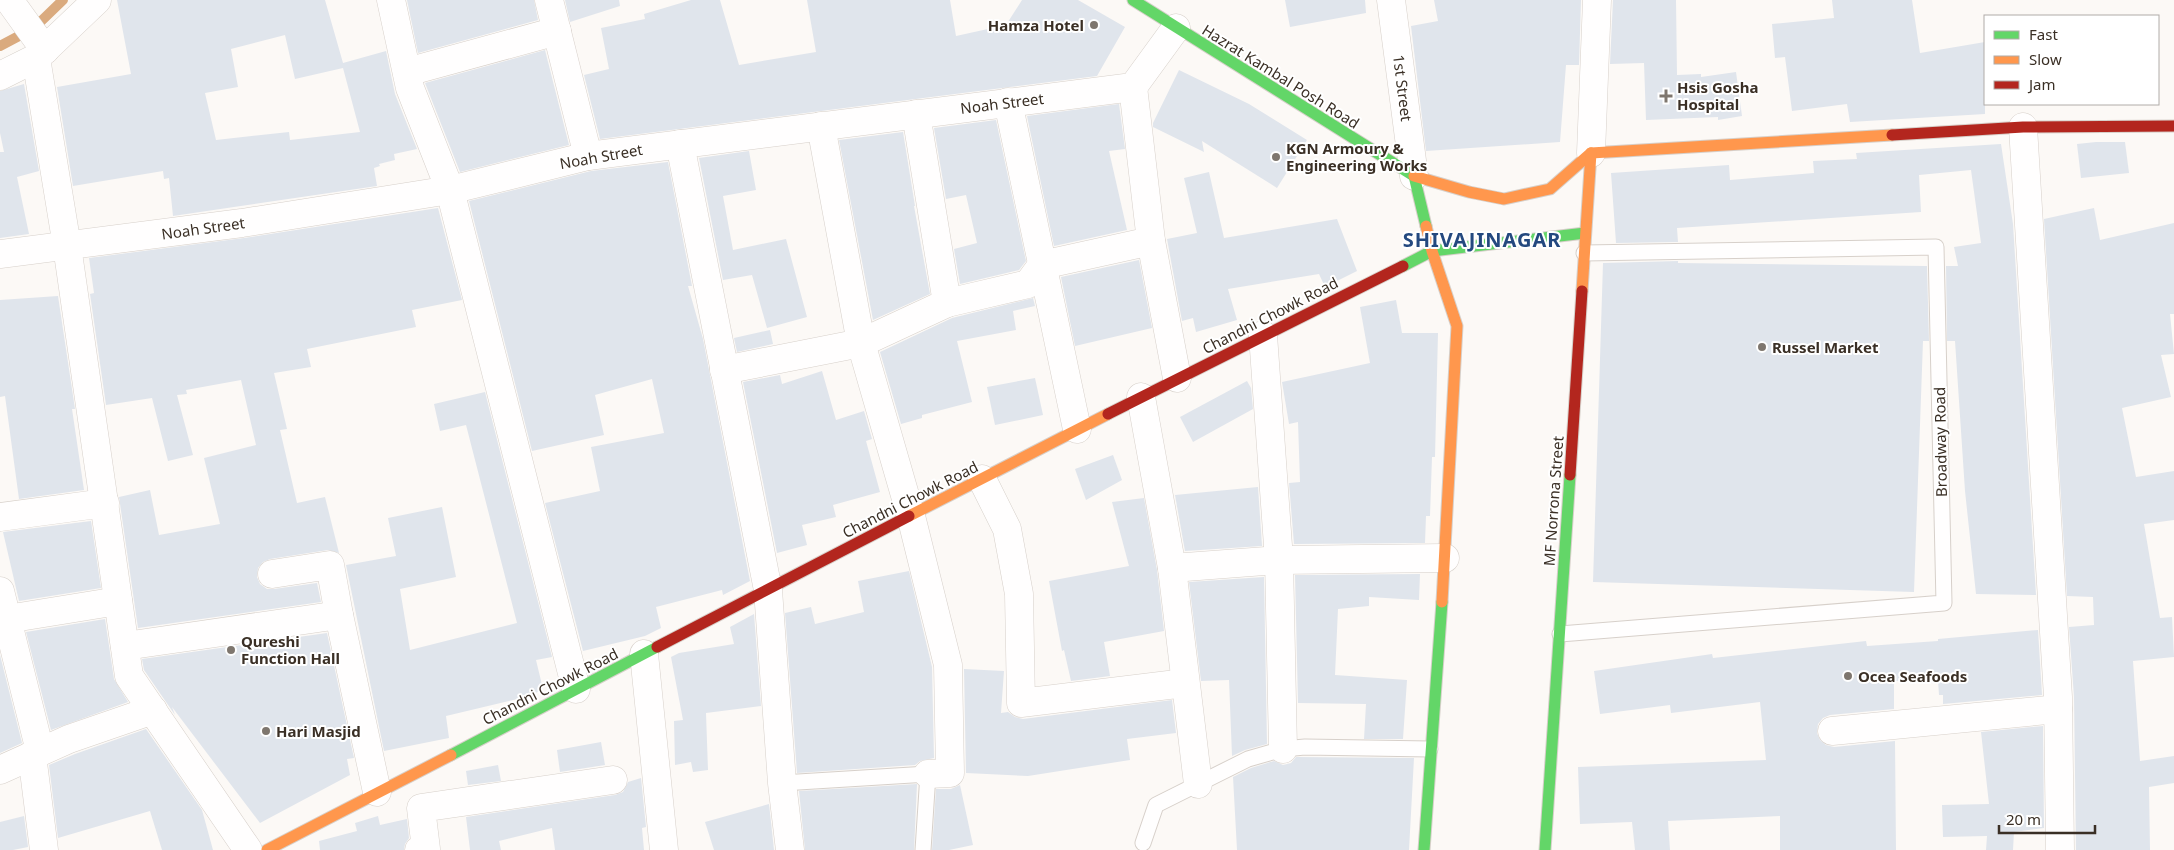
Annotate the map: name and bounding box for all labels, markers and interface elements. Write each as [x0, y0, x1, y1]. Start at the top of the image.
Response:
place label: Hamza Hotel [988, 15, 1084, 35]
legend [1984, 15, 2159, 105]
marker: Hamza Hotel [1088, 19, 1100, 31]
street label: Hazrat Kambal Posh Road [1199, 19, 1363, 133]
text: Fast [2029, 24, 2058, 44]
text: Slow [2029, 49, 2062, 69]
street label: 1st Street [1389, 54, 1417, 123]
text: Jam [2027, 74, 2056, 94]
place label: Hsis Gosha Hospital [1677, 77, 1758, 114]
street label: Noah Street [959, 88, 1045, 118]
marker: Hsis Gosha Hospital [1659, 89, 1673, 103]
place label: KGN Armoury & Engineering Works [1286, 138, 1427, 175]
street label: Noah Street [558, 139, 645, 173]
marker: KGN Armoury & Engineering Works [1270, 151, 1282, 163]
street label: Noah Street [160, 212, 247, 244]
district label: SHIVAJINAGAR [1403, 226, 1561, 253]
street label: Chandni Chowk Road [1199, 272, 1341, 358]
place label: Russel Market [1772, 337, 1879, 357]
marker: Russel Market [1756, 341, 1768, 353]
street label: Broadway Road [1929, 387, 1951, 497]
street label: MF Norrona Street [1538, 435, 1568, 567]
street label: Chandni Chowk Road [839, 456, 981, 542]
place label: Qureshi Function Hall [241, 631, 340, 668]
street label: Chandni Chowk Road [479, 643, 621, 729]
marker: Qureshi Function Hall [225, 644, 237, 656]
place label: Ocea Seafoods [1858, 666, 1967, 686]
marker: Ocea Seafoods [1842, 670, 1854, 682]
place label: Hari Masjid [276, 721, 361, 741]
marker: Hari Masjid [260, 725, 272, 737]
scale bar [1999, 802, 2095, 834]
text: 20 m [2006, 809, 2041, 829]

